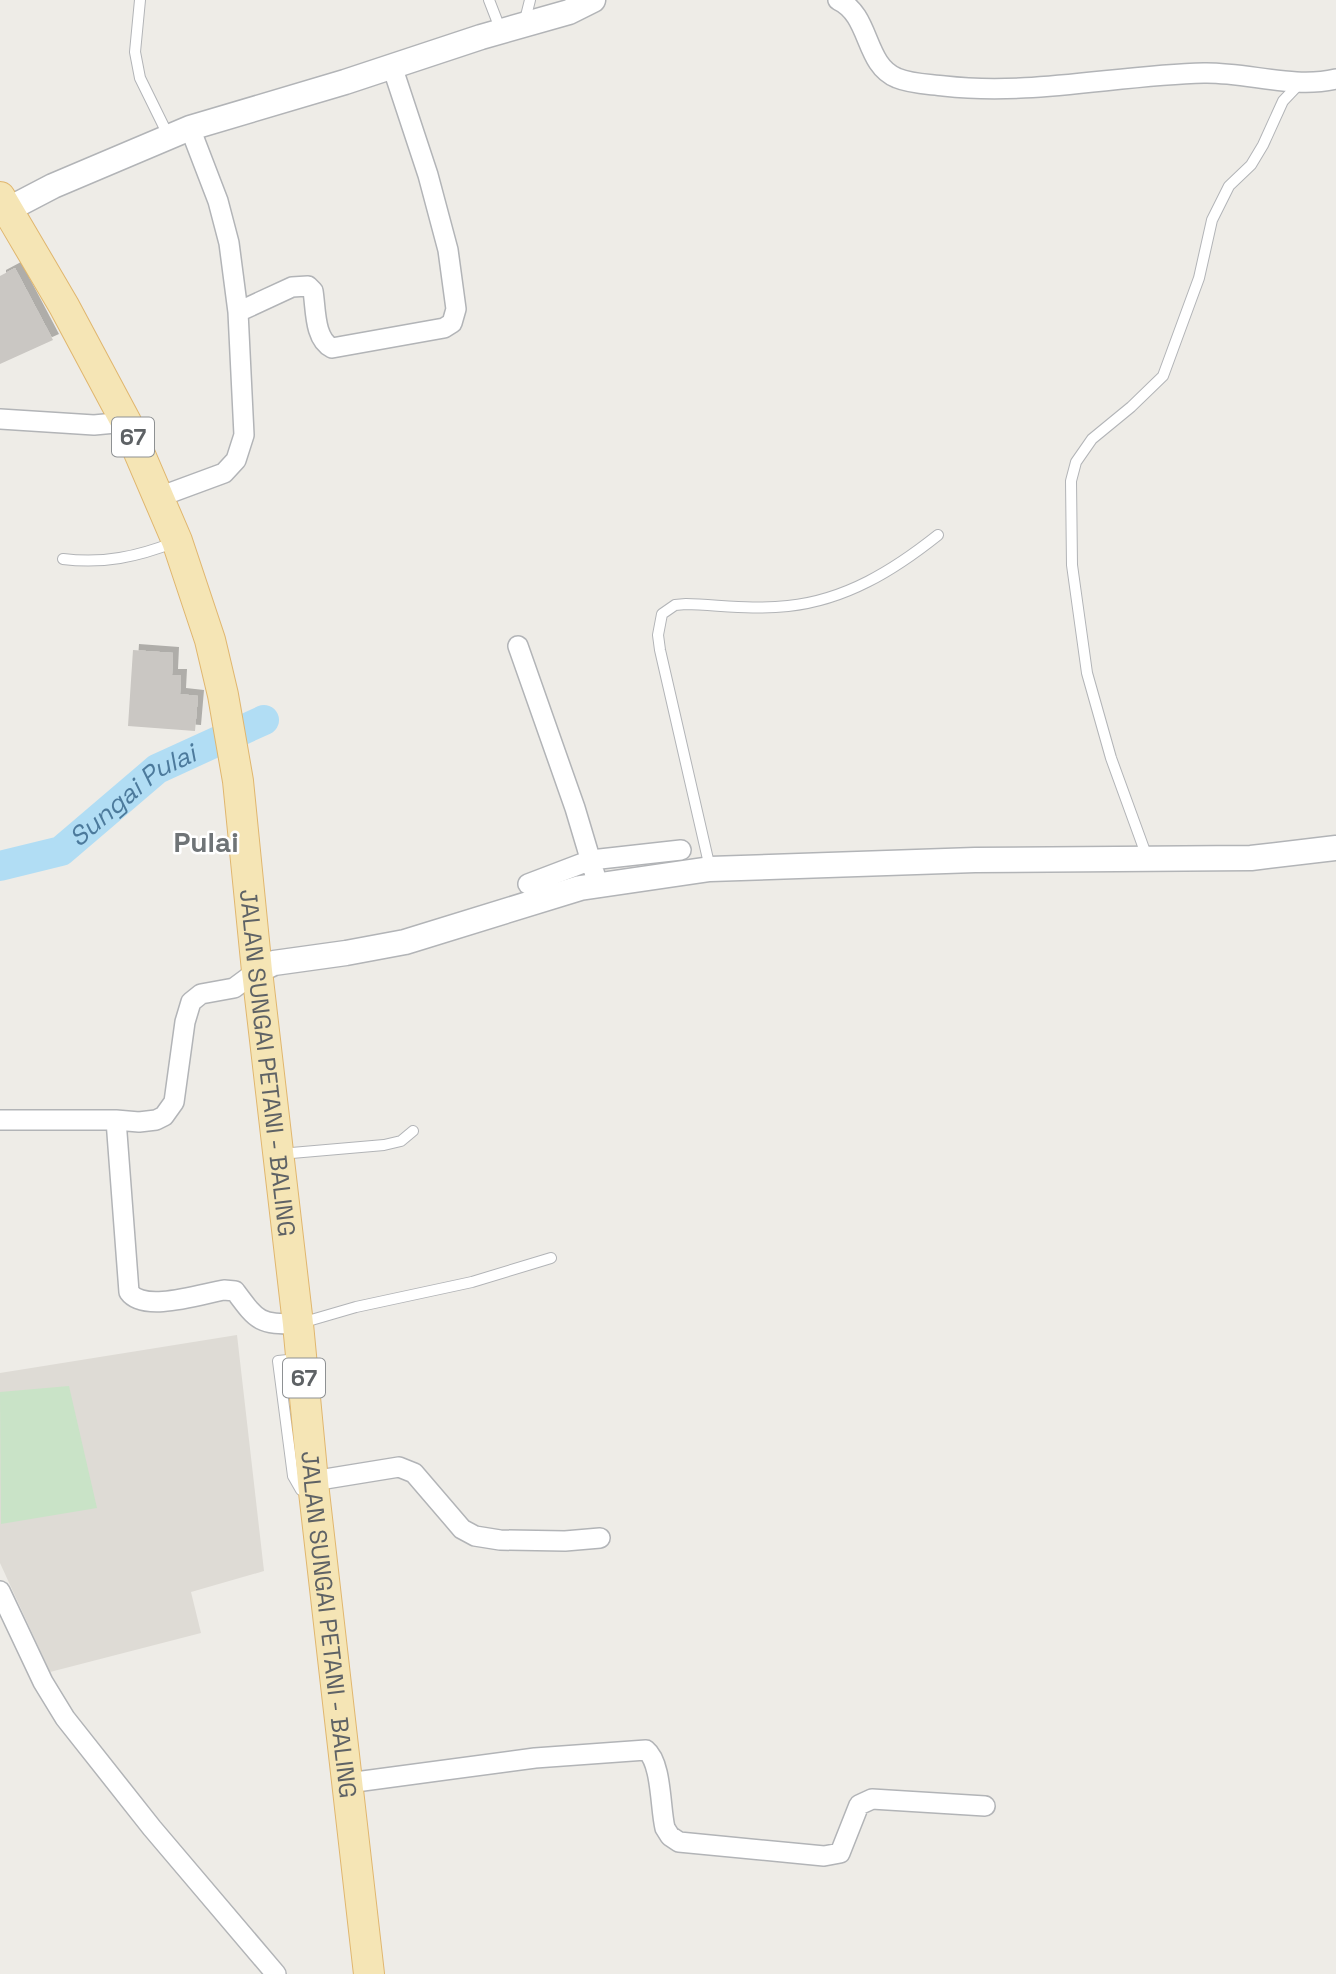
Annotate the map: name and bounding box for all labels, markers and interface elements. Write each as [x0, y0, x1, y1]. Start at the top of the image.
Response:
road number: 67 [112, 418, 154, 457]
water label: Sungai Pulai [63, 741, 205, 855]
district label: Pulai [173, 825, 239, 859]
street label: JALAN SUNGAI PETANI - BALING [233, 888, 303, 1238]
road number: 67 [283, 1358, 325, 1398]
street label: JALAN SUNGAI PETANI - BALING [295, 1449, 364, 1800]

